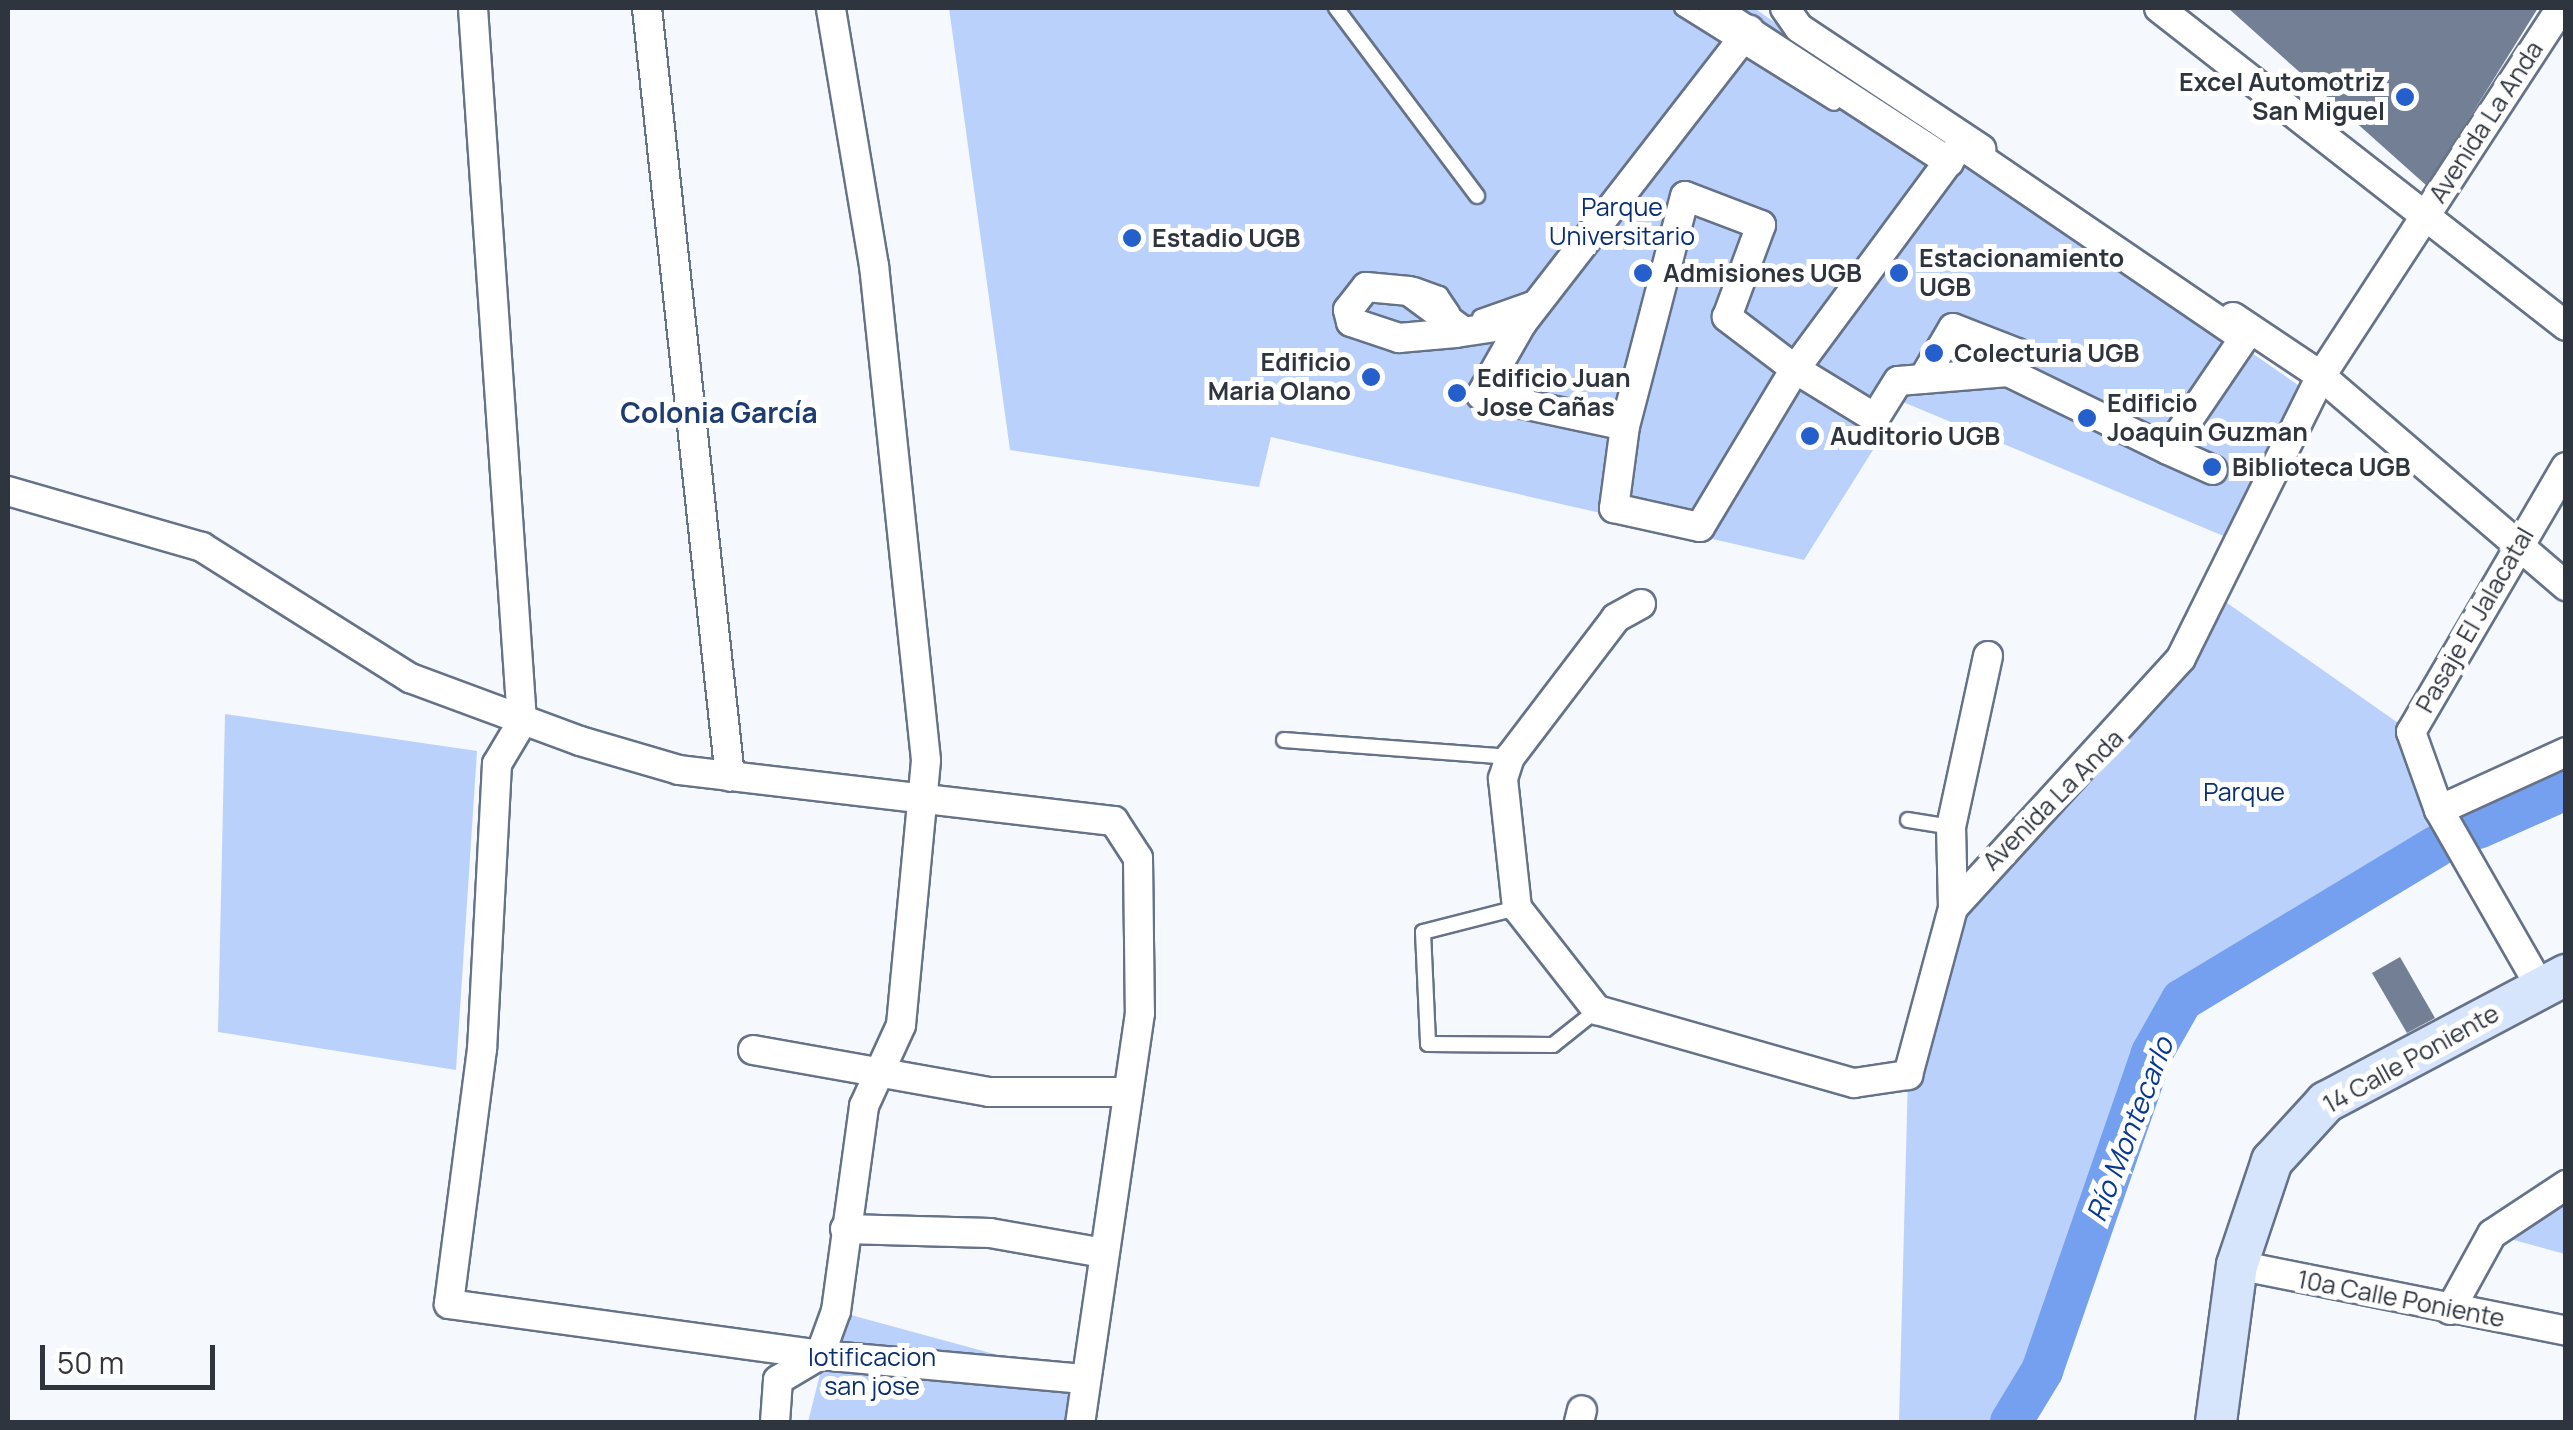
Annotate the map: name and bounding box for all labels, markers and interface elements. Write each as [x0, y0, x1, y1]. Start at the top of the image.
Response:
street label: Avenida La Anda [2423, 36, 2549, 208]
place label: Excel Automotriz San Miguel [2179, 68, 2385, 127]
marker: Excel Automotriz San Miguel [2394, 86, 2416, 108]
park label: Parque Universitario [1549, 193, 1695, 252]
place label: Estadio UGB [1152, 223, 1300, 253]
marker: Estadio UGB [1121, 227, 1143, 249]
place label: Estacionamiento UGB [1919, 244, 2124, 303]
place label: Admisiones UGB [1663, 258, 1862, 288]
marker: Admisiones UGB [1632, 262, 1654, 284]
marker: Estacionamiento UGB [1888, 262, 1910, 284]
place label: Colecturia UGB [1954, 338, 2139, 368]
marker: Colecturia UGB [1923, 342, 1945, 364]
place label: Edificio Maria Olano [1208, 348, 1351, 407]
place label: Edificio Juan Jose Cañas [1477, 364, 1631, 423]
marker: Edificio Maria Olano [1360, 366, 1382, 388]
marker: Edificio Juan Jose Cañas [1446, 382, 1468, 404]
place label: Edificio Joaquin Guzman [2107, 389, 2308, 448]
district label: Colonia García [620, 395, 818, 429]
marker: Edificio Joaquin Guzman [2076, 407, 2098, 429]
place label: Auditorio UGB [1830, 421, 2000, 451]
marker: Auditorio UGB [1799, 425, 1821, 447]
place label: Biblioteca UGB [2232, 452, 2411, 482]
marker: Biblioteca UGB [2201, 456, 2223, 478]
street label: Pasaje El Jalacatal [2410, 522, 2540, 718]
street label: Avenida La Anda [1976, 723, 2130, 877]
park label: Parque [2203, 777, 2285, 807]
street label: 14 Calle Poniente [2318, 998, 2504, 1120]
water label: Río Montecarlo [2079, 1032, 2179, 1226]
street label: 10a Calle Poniente [2295, 1264, 2507, 1334]
scale bar [45, 1325, 220, 1387]
text: 50 m [57, 1342, 124, 1383]
park label: lotificacion san jose [808, 1343, 936, 1402]

